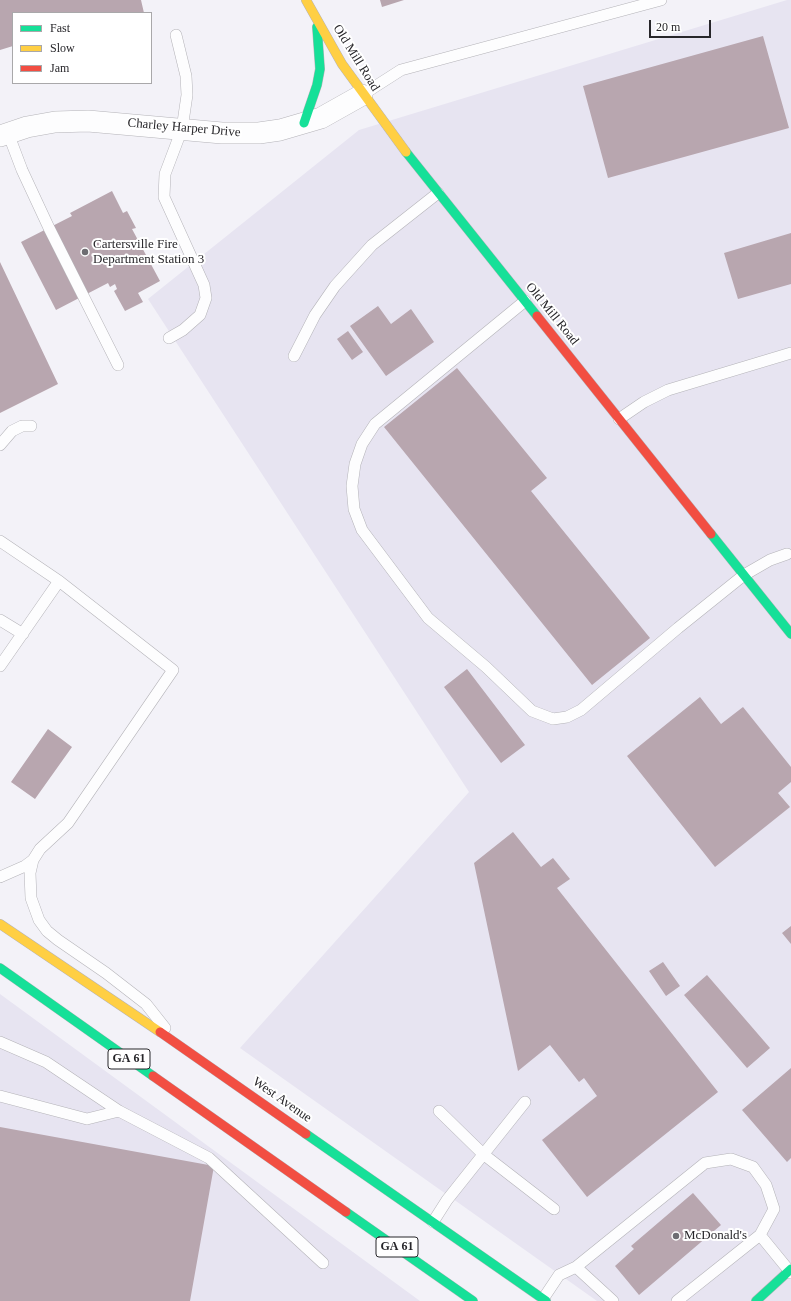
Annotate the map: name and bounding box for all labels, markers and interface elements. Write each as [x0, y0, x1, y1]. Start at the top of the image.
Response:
legend [12, 12, 152, 84]
scale bar [651, 12, 713, 38]
text: 20 m [656, 20, 680, 34]
text: Fast [50, 21, 70, 35]
street label: Old Mill Road [329, 22, 383, 94]
text: Slow [50, 41, 75, 55]
text: Jam [50, 61, 69, 75]
street label: Charley Harper Drive [127, 115, 241, 141]
place label: Cartersville Fire Department Station 3 [93, 237, 204, 268]
marker: Cartersville Fire Department Station 3 [80, 247, 90, 257]
street label: Old Mill Road [522, 280, 582, 348]
road number: GA 61 [108, 1049, 150, 1069]
street label: West Avenue [250, 1074, 314, 1126]
place label: McDonald's [684, 1228, 747, 1244]
marker: McDonald's [671, 1231, 681, 1241]
road number: GA 61 [376, 1237, 418, 1257]

